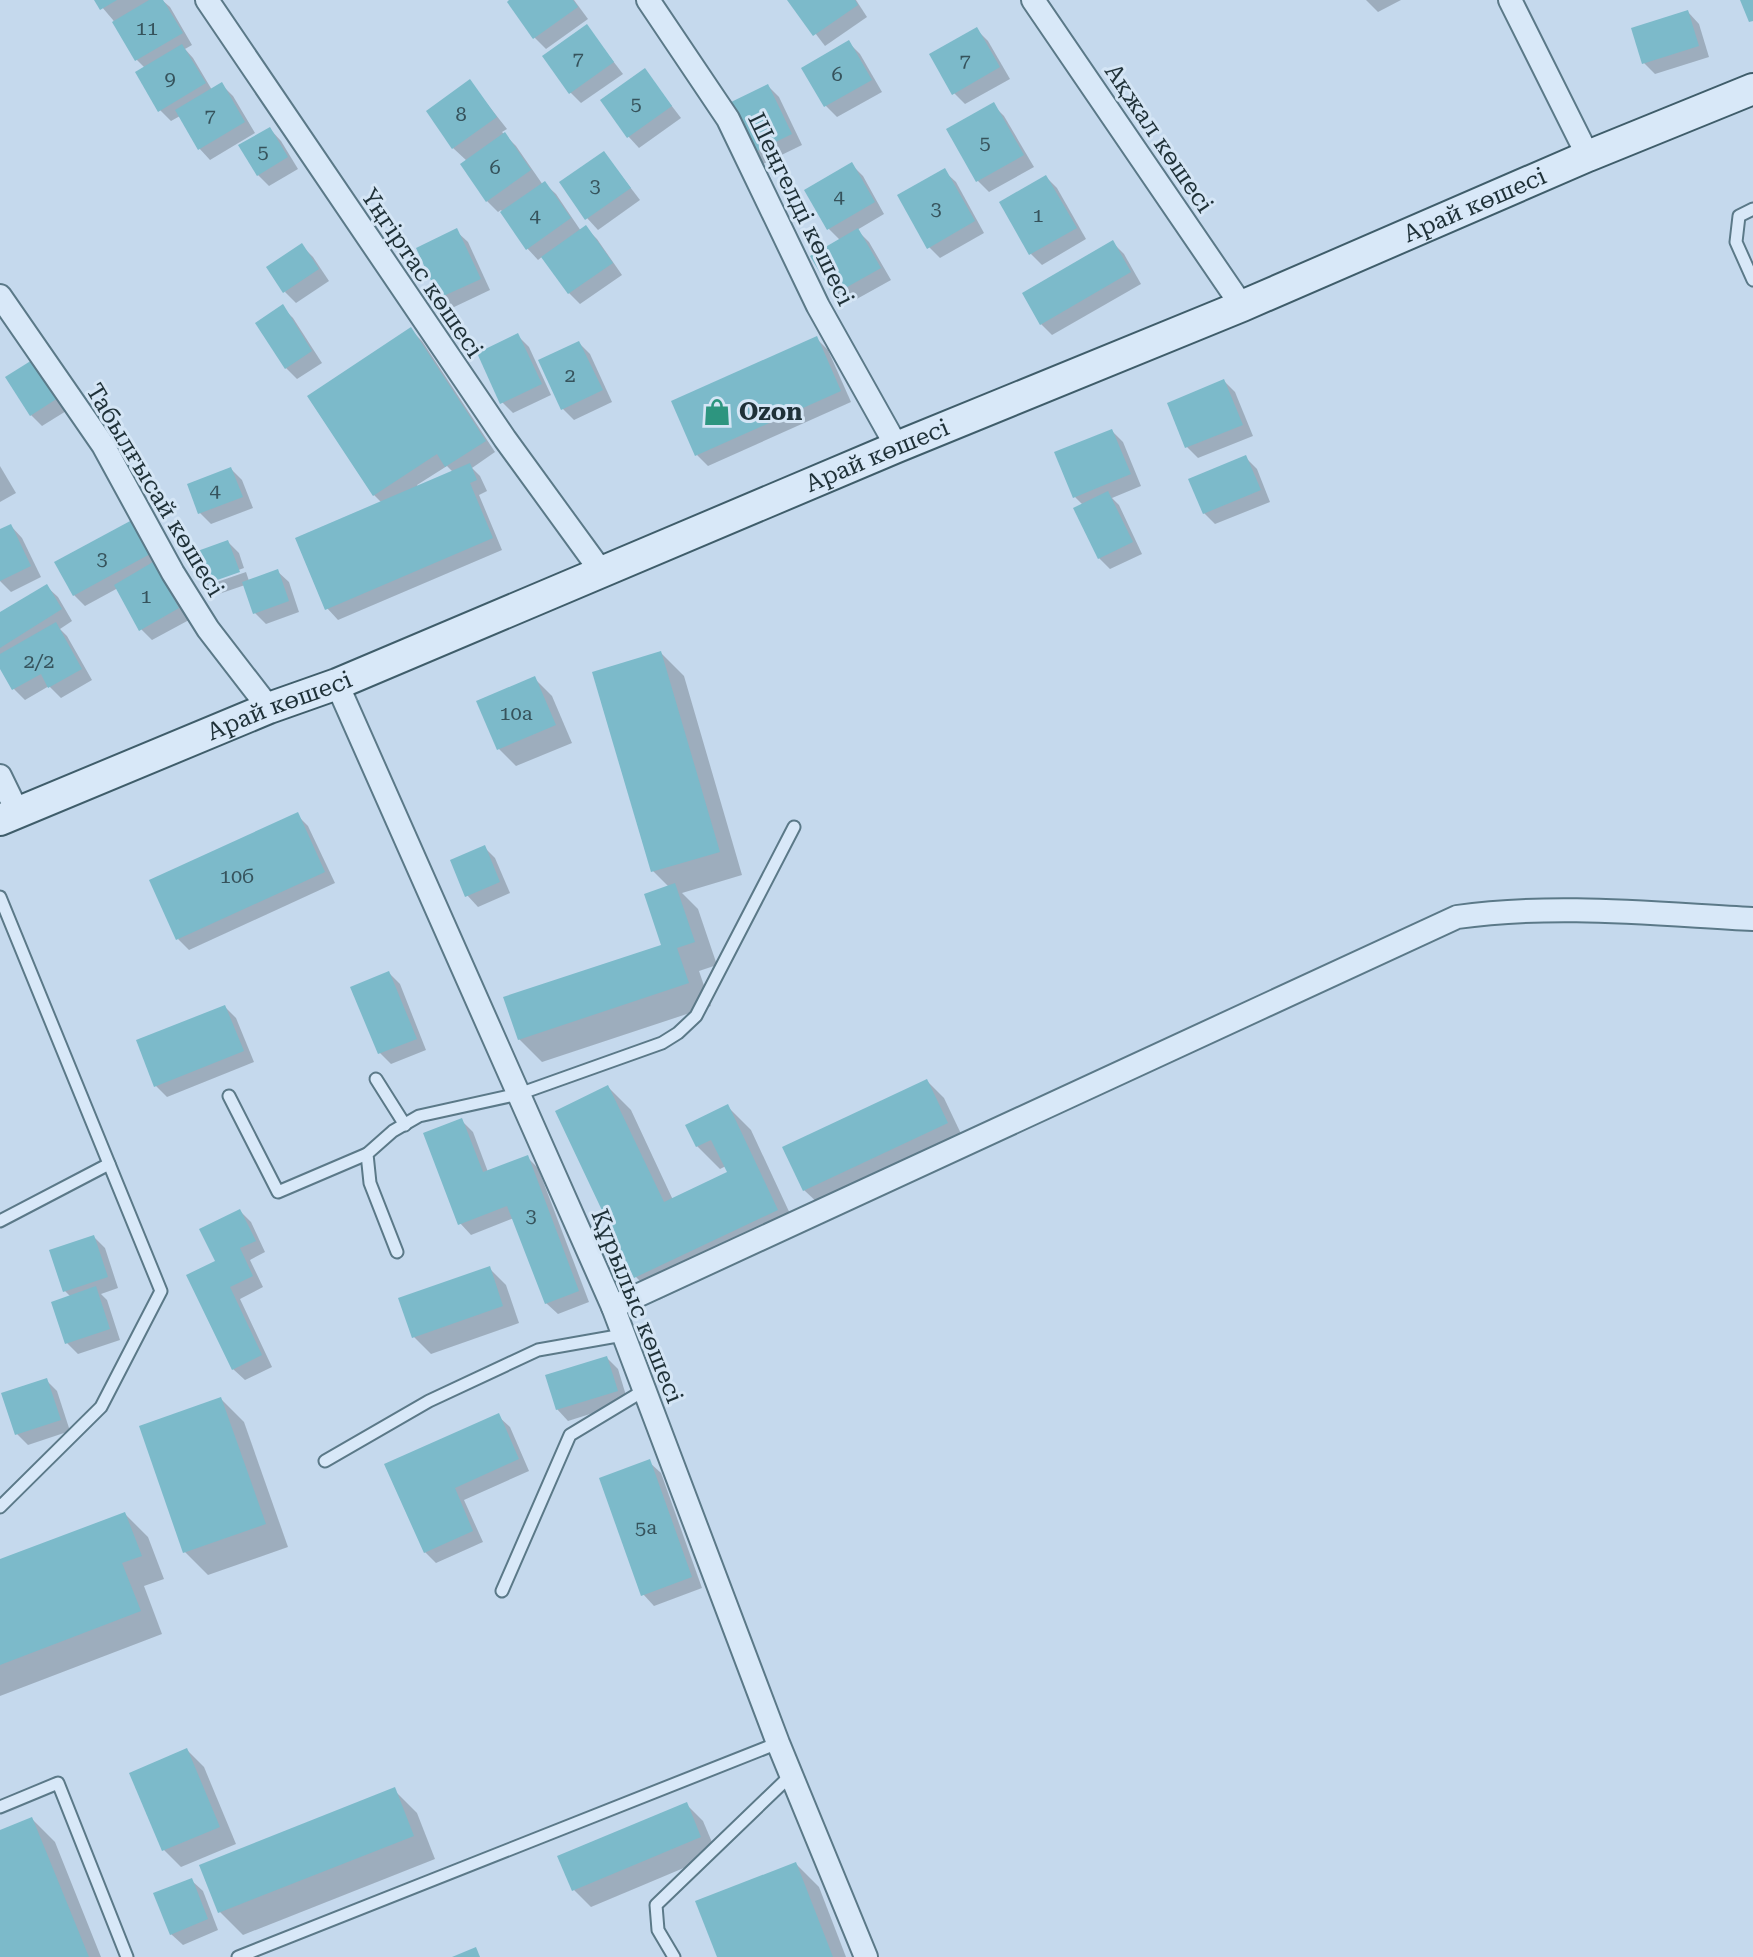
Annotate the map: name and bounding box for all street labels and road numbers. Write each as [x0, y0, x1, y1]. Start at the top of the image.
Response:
street label: Ақжал көшесі [1099, 58, 1219, 218]
street label: Шеңгелді көшесі [742, 108, 860, 310]
street label: Арай көшесі [1399, 162, 1551, 248]
street label: Үңгіртас көшесі [355, 183, 489, 363]
street label: Табылғысай көшесі [80, 378, 230, 602]
street label: Арай көшесі [801, 413, 953, 498]
street label: Арай көшесі [203, 665, 357, 746]
street label: Құрылыс көшесі [585, 1205, 689, 1407]

